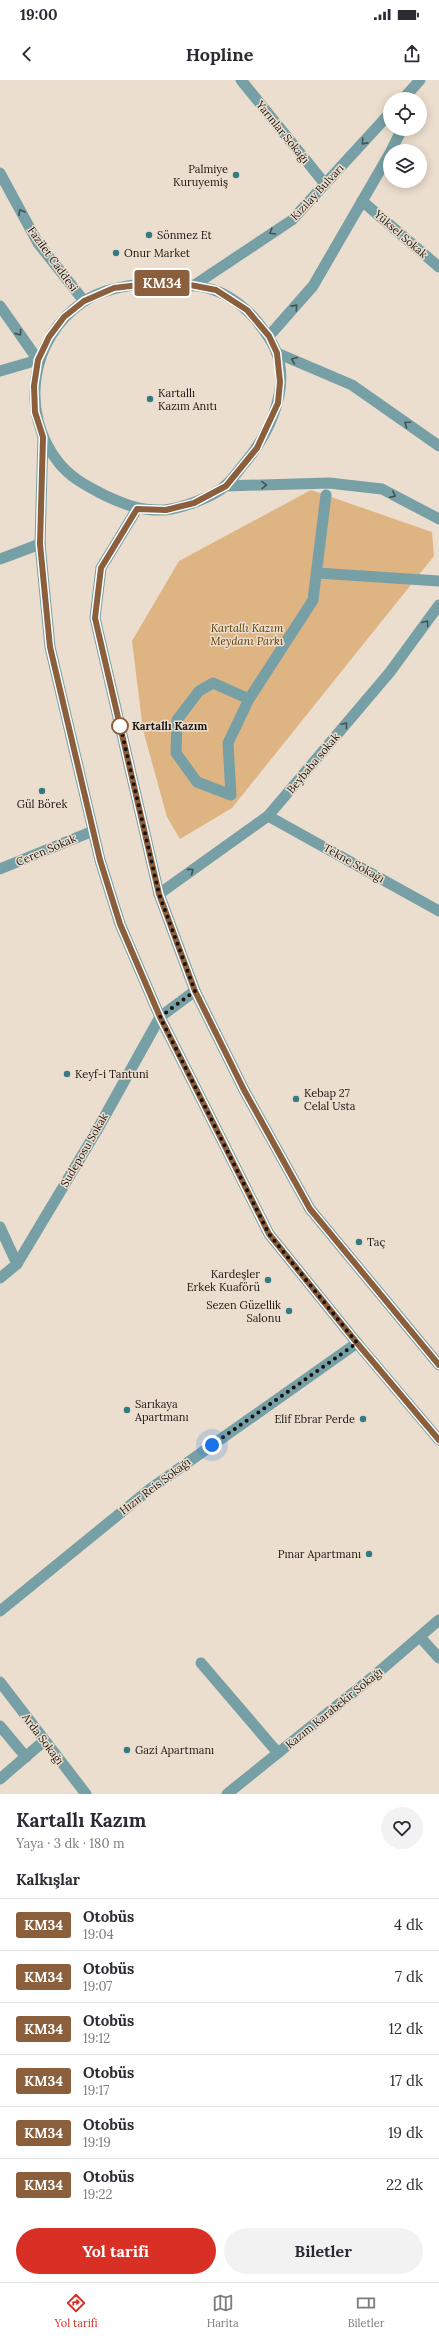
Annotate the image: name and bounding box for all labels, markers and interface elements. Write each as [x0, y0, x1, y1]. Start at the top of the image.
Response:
text: 19:00 [20, 5, 58, 24]
icon: back [16, 43, 38, 65]
text: Hopline [186, 43, 253, 66]
icon: share [401, 43, 423, 65]
map controls [383, 92, 427, 188]
button: locate [383, 92, 427, 136]
street label: Yarınlar Sokağı [253, 97, 313, 166]
one-way arrow [361, 137, 368, 144]
button: layers [383, 144, 427, 188]
street label: Kızılay Bulvarı [287, 161, 347, 223]
place label: Palmiye Kuruyemiş [173, 162, 228, 189]
marker: Palmiye Kuruyemiş [231, 170, 241, 180]
street label: Yüksel Sokak [371, 206, 431, 261]
one-way arrow [18, 209, 25, 216]
street label: Fazilet Caddesi [25, 224, 81, 294]
place label: Sönmez Et [157, 228, 212, 242]
one-way arrow [269, 228, 276, 235]
marker: Sönmez Et [144, 230, 154, 240]
place label: Onur Market [124, 246, 191, 260]
marker: Onur Market [111, 248, 121, 258]
line badge: KM34 [134, 270, 190, 296]
text: KM34 [142, 274, 182, 292]
one-way arrow [290, 304, 297, 312]
one-way arrow [14, 329, 22, 336]
one-way arrow [291, 357, 298, 365]
place label: Kartallı Kazım Anıtı [158, 386, 217, 413]
marker: Kartallı Kazım Anıtı [145, 394, 155, 404]
one-way arrow [404, 421, 411, 428]
one-way arrow [261, 481, 267, 489]
one-way arrow [388, 490, 396, 498]
one-way arrow [421, 620, 428, 627]
park label: Kartallı Kazım Meydanı Parkı [211, 621, 284, 648]
marker: Kartallı Kazım [111, 717, 129, 735]
place label: Kartallı Kazım [132, 719, 207, 733]
one-way arrow [340, 722, 347, 730]
street label: Beybaba sokak [284, 730, 342, 796]
marker: Gül Börek [37, 786, 47, 796]
place label: Gül Börek [17, 797, 67, 811]
street label: Ceren Sokak [14, 831, 78, 869]
street label: Tekne Sokağı [321, 840, 387, 886]
one-way arrow [187, 868, 194, 876]
place label: Keyf-i Tantuni [75, 1067, 149, 1081]
marker: Keyf-i Tantuni [62, 1069, 72, 1079]
place label: Kebap 27 Celal Usta [304, 1086, 356, 1113]
marker: Kebap 27 Celal Usta [291, 1094, 301, 1104]
street label: Sudeposu Sokak [57, 1110, 111, 1189]
place label: Taç [367, 1235, 385, 1249]
marker: Taç [354, 1237, 364, 1247]
place label: Kardeşler Erkek Kuaförü [187, 1267, 260, 1294]
marker: Kardeşler Erkek Kuaförü [263, 1275, 273, 1285]
place label: Sezen Güzellik Salonu [206, 1298, 281, 1325]
marker: Sezen Güzellik Salonu [284, 1306, 294, 1316]
place label: Sarıkaya Apartmanı [134, 1397, 189, 1424]
marker: Sarıkaya Apartmanı [122, 1405, 132, 1415]
place label: Elif Ebrar Perde [274, 1412, 355, 1426]
marker: Elif Ebrar Perde [358, 1414, 368, 1424]
your location [202, 1435, 222, 1455]
street label: Hızır Reis Sokağı [117, 1455, 193, 1517]
place label: Pınar Apartmanı [278, 1547, 361, 1561]
marker: Pınar Apartmanı [364, 1549, 374, 1559]
street label: Kazım Karabekir Sokağı [283, 1665, 385, 1751]
street label: Arda Sokağı [19, 1710, 67, 1767]
place label: Gazi Apartmanı [135, 1743, 214, 1757]
marker: Gazi Apartmanı [122, 1745, 132, 1755]
button: heart [381, 1807, 423, 1849]
text: Kartallı Kazım [16, 1808, 146, 1832]
text: Yaya · 3 dk · 180 m [16, 1835, 125, 1852]
text: Kalkışlar [16, 1870, 80, 1889]
text: Otobüs [83, 1907, 134, 1926]
text: 4 dk [394, 1915, 423, 1934]
text: KM34 [24, 1916, 63, 1934]
text: 19:04 [83, 1926, 114, 1943]
text: Otobüs [83, 1959, 134, 1978]
text: 7 dk [395, 1967, 423, 1986]
text: KM34 [24, 1968, 63, 1986]
text: 19:07 [83, 1978, 112, 1995]
text: Otobüs [83, 2011, 134, 2030]
text: 12 dk [389, 2019, 423, 2038]
text: KM34 [24, 2020, 63, 2038]
text: 19:12 [83, 2030, 110, 2047]
text: Otobüs [83, 2063, 134, 2082]
text: 17 dk [390, 2071, 423, 2090]
text: KM34 [24, 2072, 63, 2090]
text: 19:17 [83, 2082, 109, 2099]
text: Otobüs [83, 2115, 134, 2134]
text: 19 dk [388, 2123, 423, 2142]
text: KM34 [24, 2124, 63, 2142]
text: 19:19 [83, 2134, 111, 2151]
text: Otobüs [83, 2167, 134, 2186]
text: 22 dk [386, 2175, 423, 2194]
text: KM34 [24, 2176, 63, 2194]
text: 19:22 [83, 2186, 113, 2203]
button: Yol tarifi [16, 2228, 216, 2274]
button: Biletler [224, 2228, 423, 2274]
tab: Yol tarifi [55, 2292, 98, 2330]
tab: Harita [207, 2292, 239, 2330]
tab: Biletler [348, 2292, 384, 2330]

